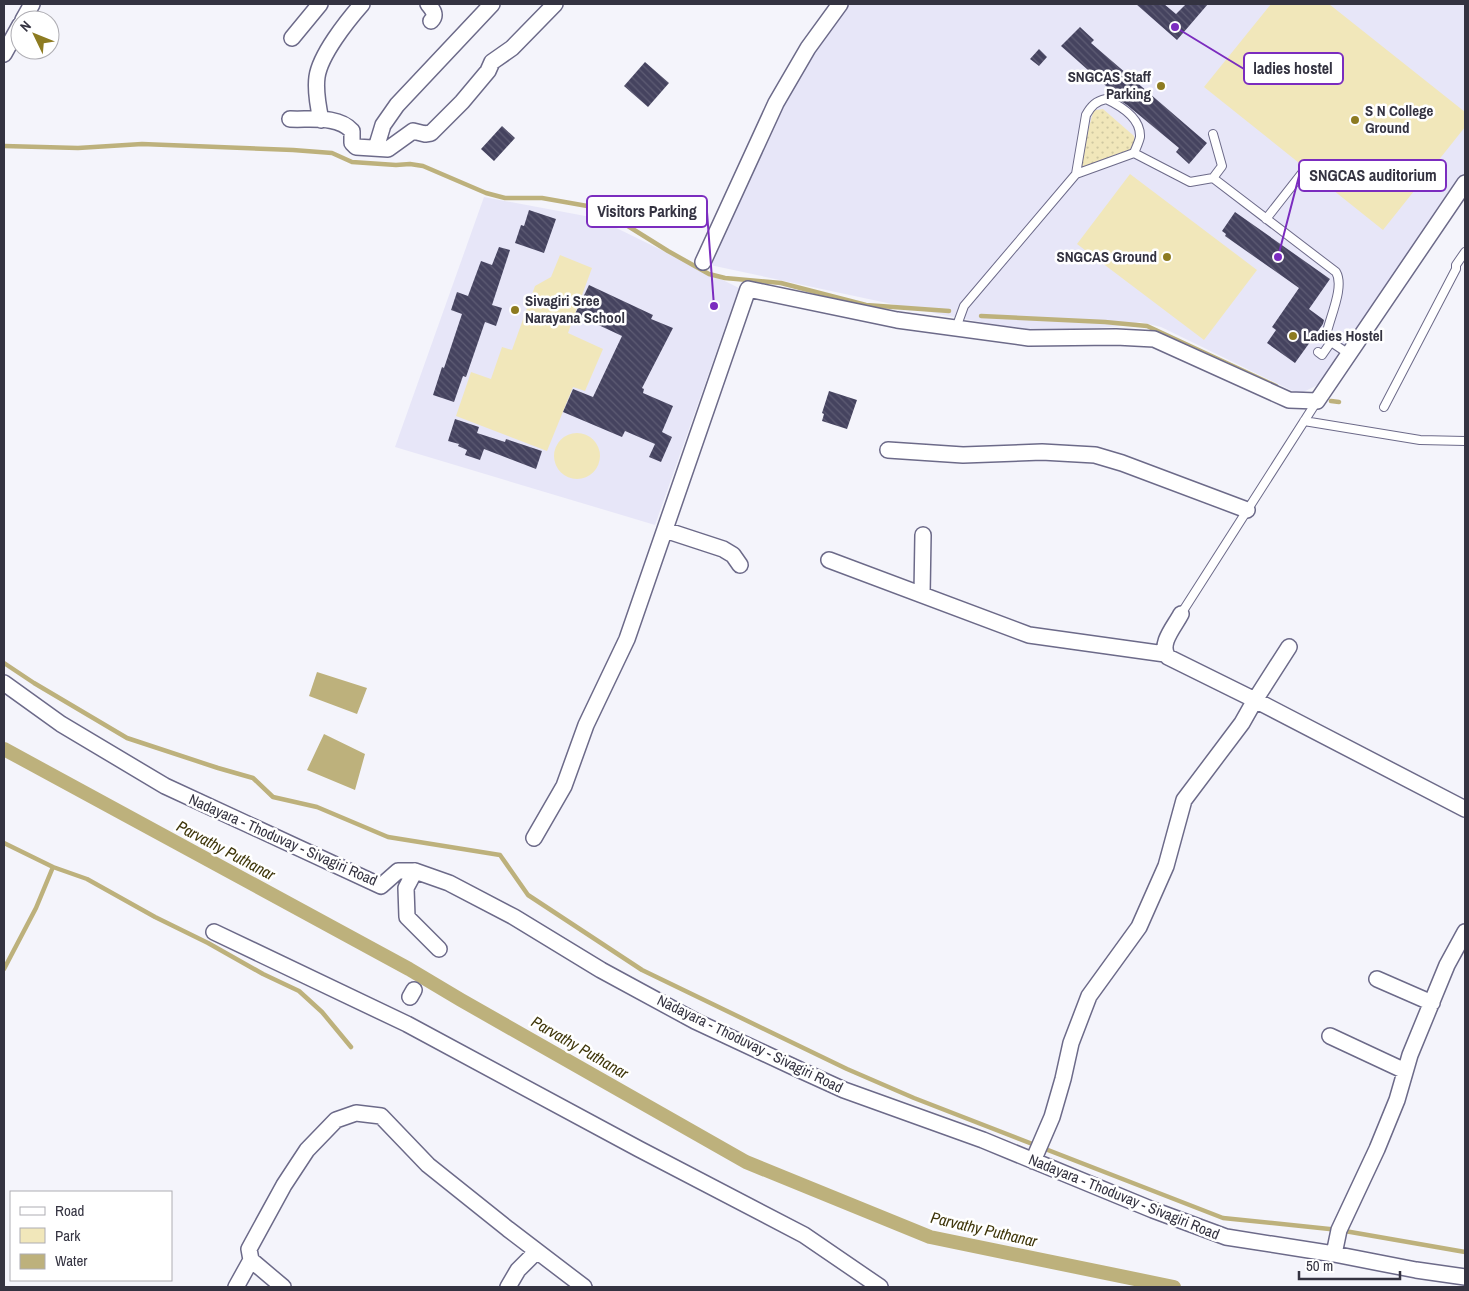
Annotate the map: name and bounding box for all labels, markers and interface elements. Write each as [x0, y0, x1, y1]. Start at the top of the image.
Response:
north arrow [10, 10, 60, 60]
text: N [16, 17, 35, 35]
callout: ladies hostel [1244, 53, 1343, 84]
text: ladies hostel [1253, 57, 1333, 79]
place label: SNGCAS Staff Parking [1068, 66, 1152, 104]
marker: SNGCAS Staff Parking [1155, 80, 1167, 92]
place label: S N College Ground [1365, 100, 1434, 138]
marker: S N College Ground [1349, 114, 1361, 126]
callout: SNGCAS auditorium [1299, 160, 1446, 191]
text: SNGCAS auditorium [1309, 164, 1437, 186]
callout: Visitors Parking [587, 196, 707, 227]
text: Visitors Parking [597, 200, 697, 222]
place label: SNGCAS Ground [1057, 246, 1157, 267]
marker: SNGCAS Ground [1161, 251, 1173, 263]
place label: Sivagiri Sree Narayana School [525, 290, 625, 328]
marker: Sivagiri Sree Narayana School [509, 304, 521, 316]
place label: Ladies Hostel [1303, 325, 1383, 346]
marker: Ladies Hostel [1287, 330, 1299, 342]
street label: Nadayara - Thoduvay - Sivagiri Road [186, 788, 381, 891]
water label: Parvathy Puthanar [173, 815, 280, 886]
street label: Nadayara - Thoduvay - Sivagiri Road [654, 989, 847, 1098]
water label: Parvathy Puthanar [527, 1010, 633, 1084]
street label: Nadayara - Thoduvay - Sivagiri Road [1026, 1149, 1223, 1245]
legend [10, 1191, 172, 1281]
text: Road [55, 1200, 84, 1221]
water label: Parvathy Puthanar [929, 1206, 1040, 1252]
text: Park [55, 1225, 81, 1246]
scale bar [1299, 1248, 1400, 1280]
text: Water [55, 1250, 87, 1271]
text: 50 m [1306, 1255, 1333, 1276]

